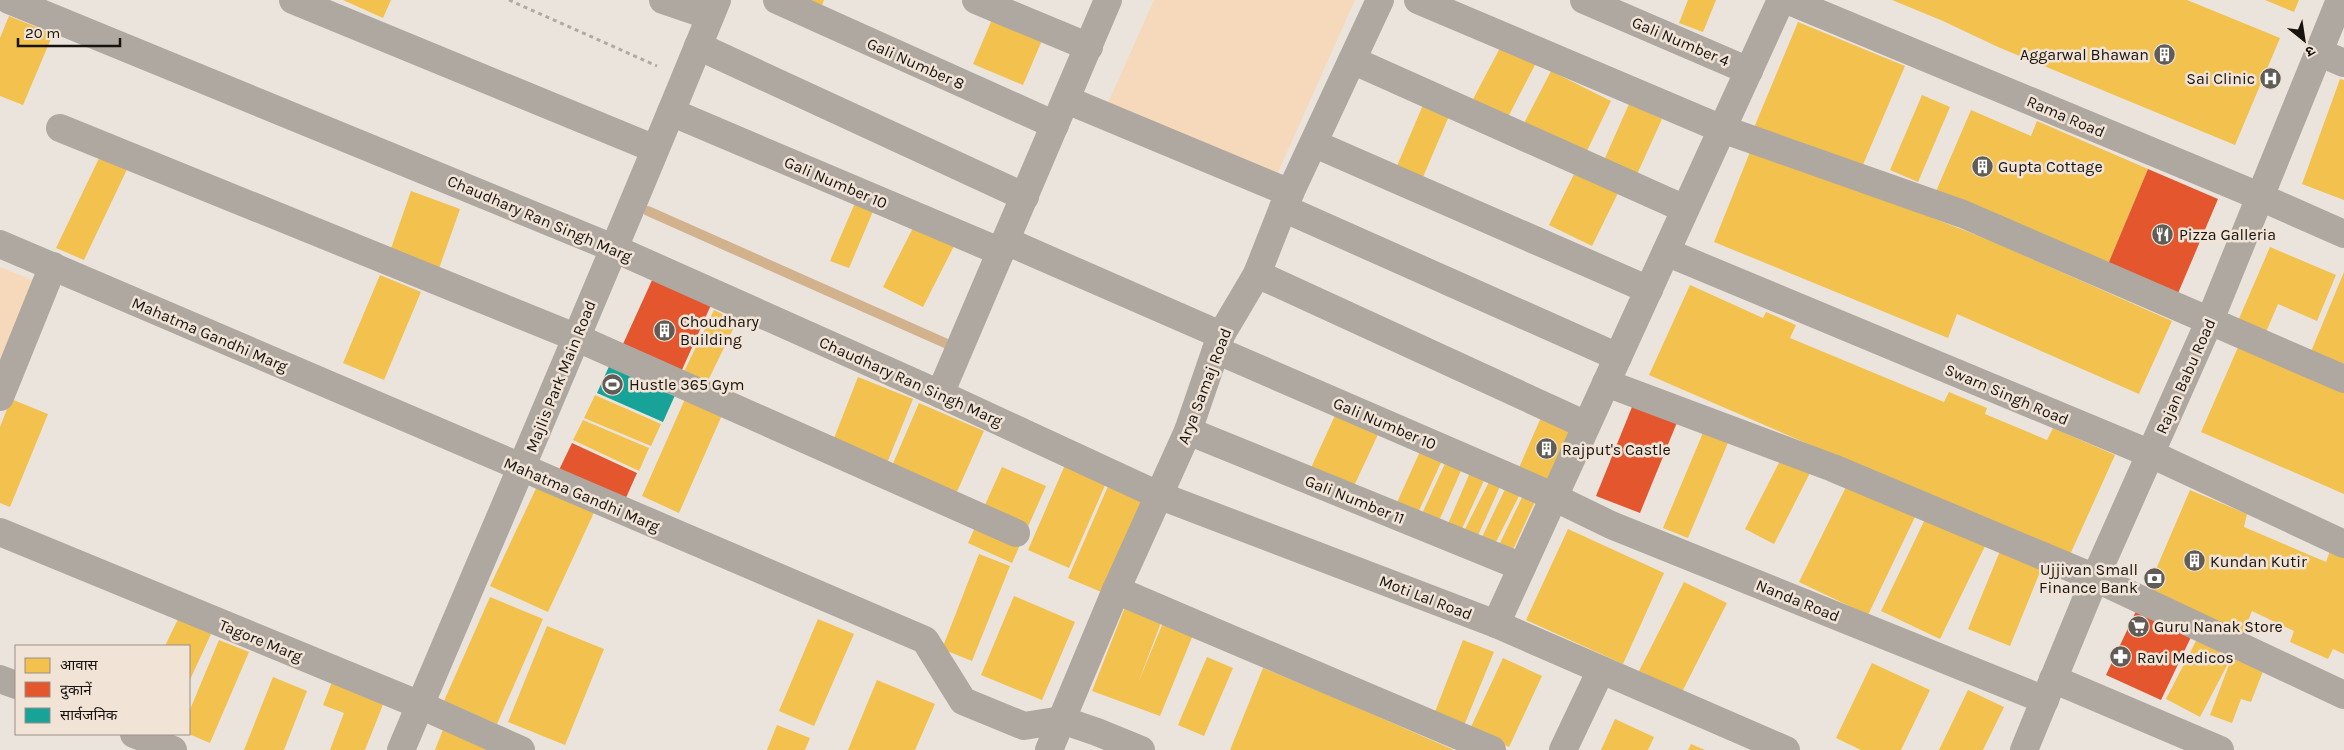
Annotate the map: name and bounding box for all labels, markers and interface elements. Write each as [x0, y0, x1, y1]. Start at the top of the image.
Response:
street label: Gali Number 4 [1629, 12, 1732, 71]
scale bar [18, 15, 120, 47]
north arrow [2279, 15, 2329, 65]
text: 20 m [25, 24, 60, 42]
street label: Gali Number 8 [864, 33, 968, 93]
text: उ [2302, 41, 2318, 61]
building icon: Aggarwal Bhawan [2153, 42, 2177, 66]
place label: Aggarwal Bhawan [2020, 45, 2149, 64]
hospital icon: Sai Clinic [2259, 66, 2283, 90]
place label: Sai Clinic [2186, 69, 2255, 88]
street label: Rama Road [2024, 91, 2108, 141]
street label: Gali Number 10 [782, 152, 890, 213]
building icon: Gupta Cottage [1970, 154, 1994, 178]
place label: Gupta Cottage [1998, 157, 2103, 176]
street label: Chaudhary Ran Singh Marg [445, 171, 635, 266]
restaurant icon: Pizza Galleria [2151, 222, 2175, 246]
place label: Pizza Galleria [2179, 225, 2276, 244]
street label: Mahatma Gandhi Marg [129, 293, 291, 376]
street label: Majlis Park Main Road [521, 297, 600, 455]
place label: Choudhary Building [680, 312, 760, 349]
street label: Rajan Babu Road [2151, 315, 2219, 437]
building icon: Choudhary Building [652, 318, 676, 342]
street label: Arya Samaj Road [1174, 325, 1235, 447]
street label: Chaudhary Ran Singh Marg [816, 332, 1005, 431]
street label: Swarn Singh Road [1942, 360, 2072, 429]
sports icon: Hustle 365 Gym [601, 372, 625, 396]
place label: Hustle 365 Gym [629, 375, 744, 394]
street label: Gali Number 10 [1331, 393, 1439, 454]
building icon: Rajput's Castle [1534, 437, 1558, 461]
place label: Rajput's Castle [1562, 440, 1671, 459]
street label: Mahatma Gandhi Marg [501, 453, 663, 536]
street label: Gali Number 11 [1302, 471, 1407, 528]
building icon: Kundan Kutir [2182, 549, 2206, 573]
place label: Kundan Kutir [2210, 552, 2307, 571]
place label: Ujjivan Small Finance Bank [2039, 560, 2138, 597]
bank icon: Ujjivan Small Finance Bank [2142, 566, 2166, 590]
street label: Moti Lal Road [1377, 571, 1475, 624]
street label: Nanda Road [1753, 575, 1842, 626]
supermarket icon: Guru Nanak Store [2126, 614, 2150, 638]
street label: Tagore Marg [216, 615, 305, 666]
place label: Guru Nanak Store [2154, 617, 2283, 636]
legend [15, 645, 190, 735]
pharmacy icon: Ravi Medicos [2109, 645, 2133, 669]
place label: Ravi Medicos [2137, 648, 2234, 667]
text: आवास [60, 656, 99, 674]
text: दुकानें [60, 681, 92, 700]
text: सार्वजनिक [60, 706, 118, 724]

